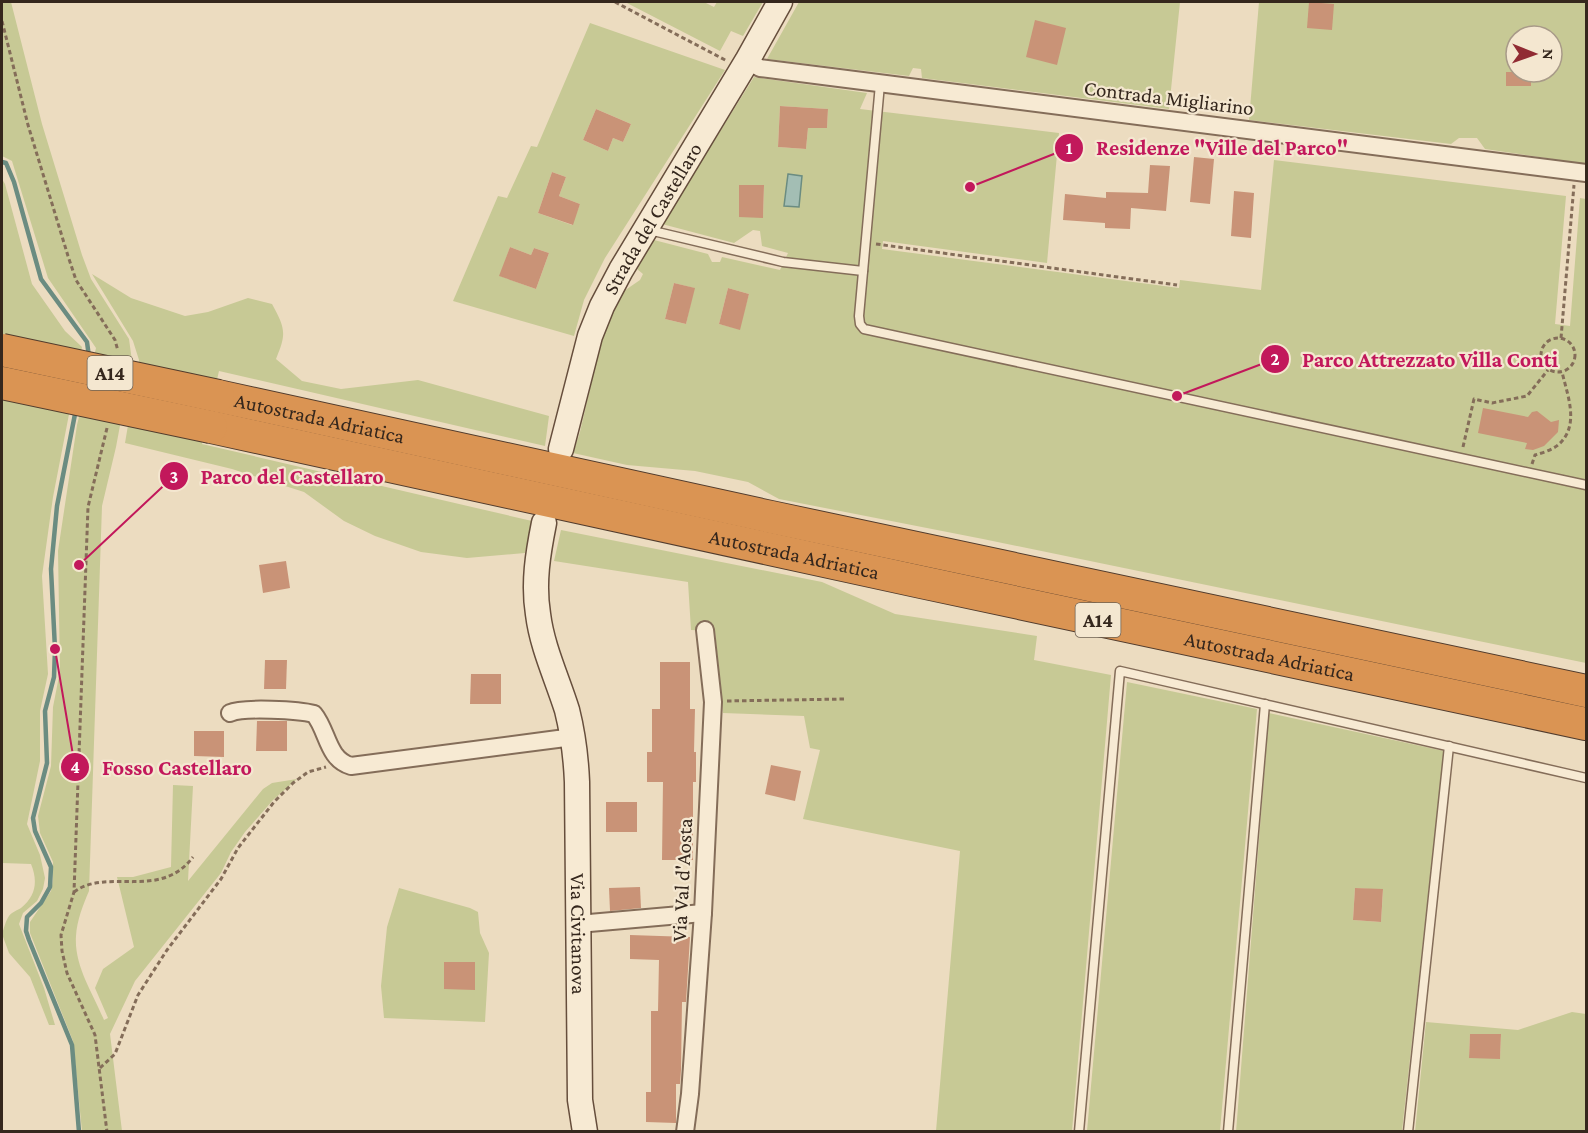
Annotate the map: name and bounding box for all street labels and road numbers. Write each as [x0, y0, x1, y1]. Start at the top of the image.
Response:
street label: Contrada Migliarino [1083, 76, 1255, 120]
street label: Strada del Castellaro [598, 138, 707, 299]
road number: A14 [88, 356, 132, 390]
street label: Autostrada Adriatica [232, 388, 407, 449]
street label: Autostrada Adriatica [707, 524, 882, 585]
road number: A14 [1076, 603, 1120, 637]
street label: Autostrada Adriatica [1182, 627, 1357, 686]
street label: Via Val d'Aosta [667, 817, 697, 943]
street label: Via Civitanova [566, 873, 591, 995]

